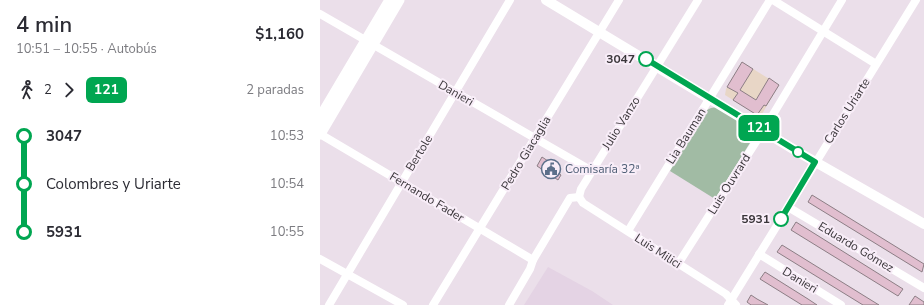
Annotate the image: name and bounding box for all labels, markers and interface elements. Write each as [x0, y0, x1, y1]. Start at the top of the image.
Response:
text: 4 min [16, 10, 72, 40]
text: $1,160 [255, 24, 304, 44]
text: 10:51 – 10:55 · Autobús [16, 40, 157, 58]
place label: 3047 [606, 51, 635, 67]
marker: 3047 [638, 51, 654, 67]
street label: Carlos Uriarte [820, 75, 874, 147]
street label: Danieri [435, 76, 477, 110]
icon: walk [16, 79, 38, 101]
icon: forward [58, 79, 80, 101]
text: 121 [94, 80, 119, 99]
text: 2 [44, 81, 52, 99]
text: 2 paradas [246, 81, 304, 99]
street label: Julio Vanzo [598, 93, 644, 153]
street label: Lia Bauman [662, 105, 710, 167]
street label: Pedro Giacaglia [497, 113, 555, 193]
line badge: 121 [736, 115, 782, 141]
text: 121 [746, 118, 772, 137]
text: 3047 [46, 126, 82, 146]
text: 10:53 [270, 127, 304, 145]
street label: Bertole [402, 132, 436, 174]
unlabelled marker [792, 146, 804, 158]
street label: Luis Ouvrard [704, 151, 754, 217]
public building icon: Comisaría 32ª [540, 158, 562, 180]
place label: Comisaría 32ª [565, 161, 639, 177]
street label: Fernando Fader [387, 168, 468, 226]
text: Colombres y Uriarte [46, 174, 181, 194]
text: 10:54 [270, 175, 304, 193]
place label: 5931 [741, 211, 770, 227]
marker: 5931 [773, 211, 789, 227]
street label: Eduardo Gómez [815, 218, 897, 276]
text: 5931 [46, 222, 82, 242]
text: 10:55 [270, 223, 304, 241]
street label: Luis Milici [632, 230, 684, 272]
street label: Danieri [779, 263, 821, 297]

